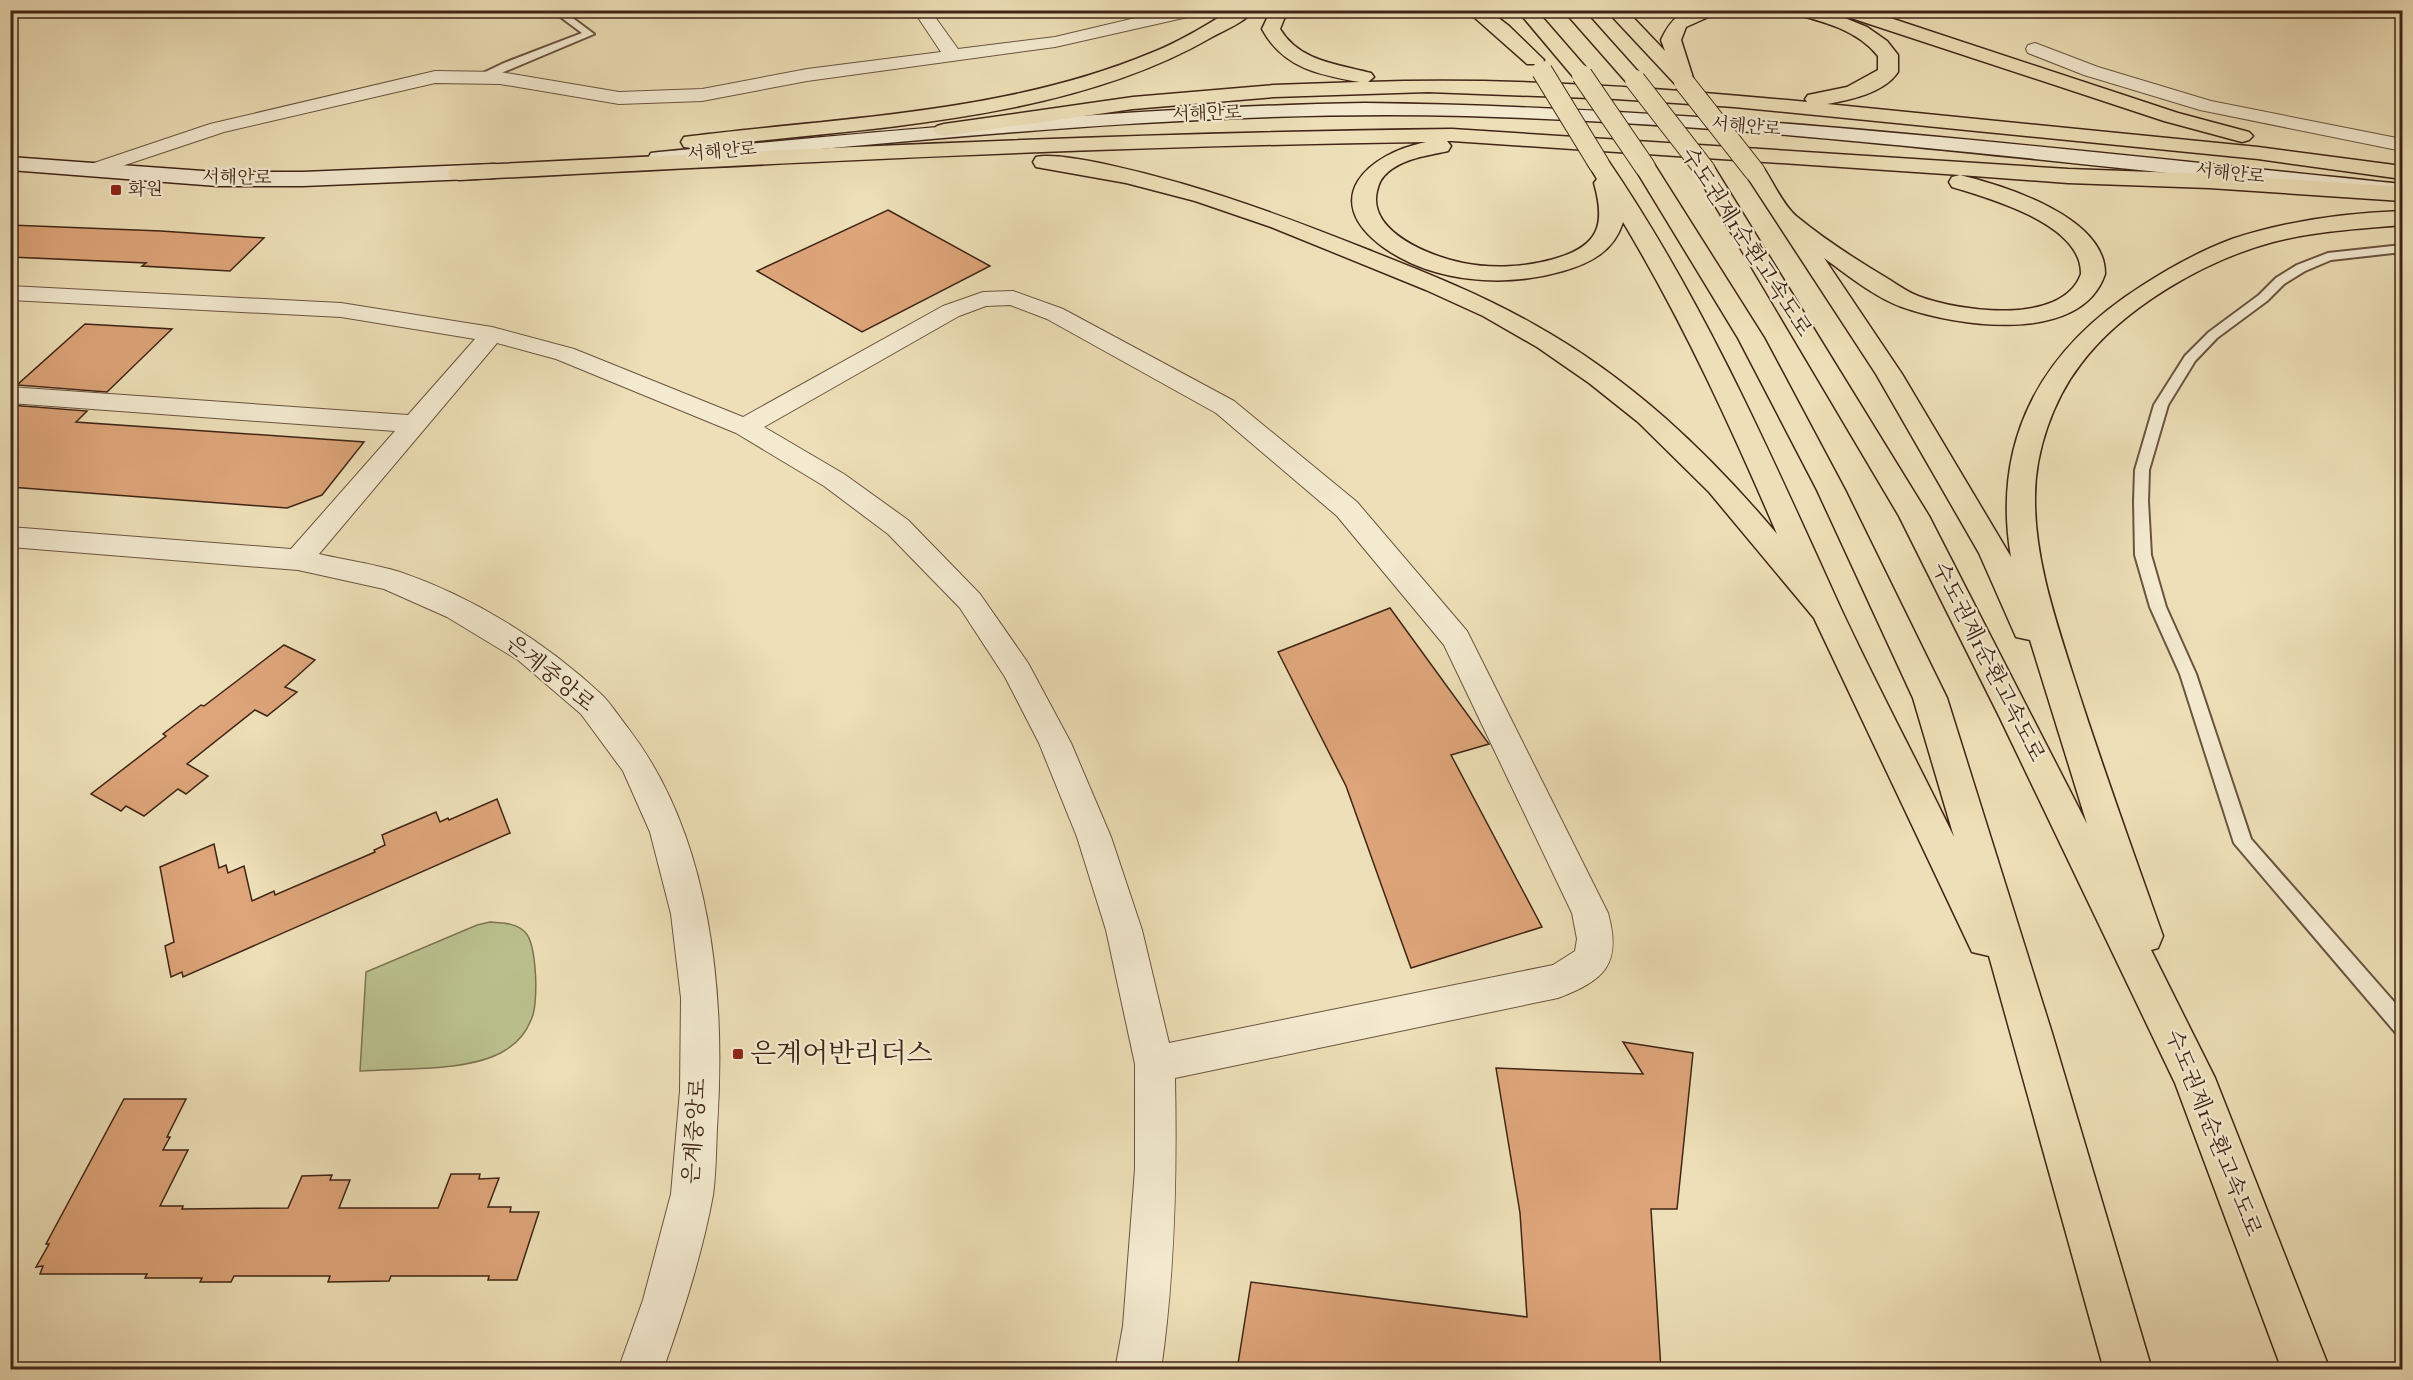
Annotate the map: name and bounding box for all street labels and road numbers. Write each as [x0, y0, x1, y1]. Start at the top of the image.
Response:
street label: 서해안로 [1172, 102, 1242, 126]
street label: 서해안로 [1710, 113, 1782, 141]
street label: 서해안로 [686, 138, 758, 166]
street label: 수도권제1순환고속도로 [1675, 142, 1817, 342]
street label: 서해안로 [2194, 159, 2266, 189]
street label: 서해안로 [202, 166, 272, 190]
street label: 수도권제1순환고속도로 [1926, 558, 2050, 766]
street label: 은계중앙로 [500, 630, 600, 718]
street label: 수도권제1순환고속도로 [2159, 1026, 2267, 1240]
street label: 은계중앙로 [678, 1077, 712, 1185]

